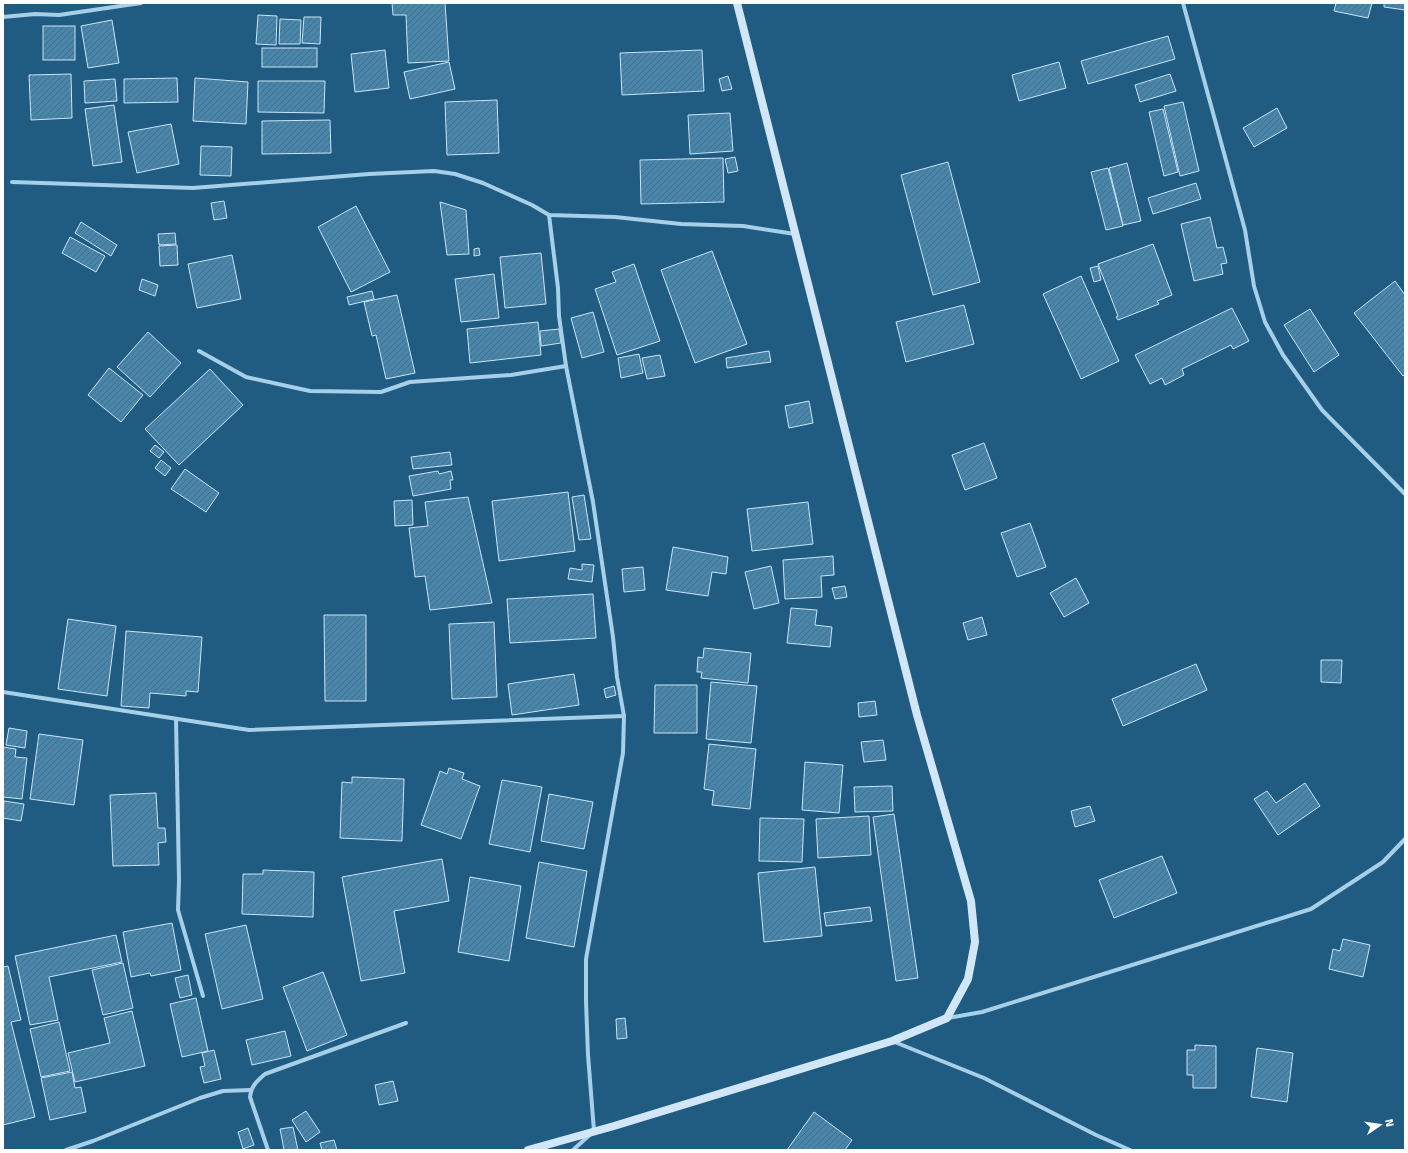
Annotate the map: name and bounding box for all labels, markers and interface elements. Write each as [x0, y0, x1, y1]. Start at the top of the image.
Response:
north arrow [1360, 1105, 1400, 1145]
text: N [1381, 1117, 1398, 1128]

